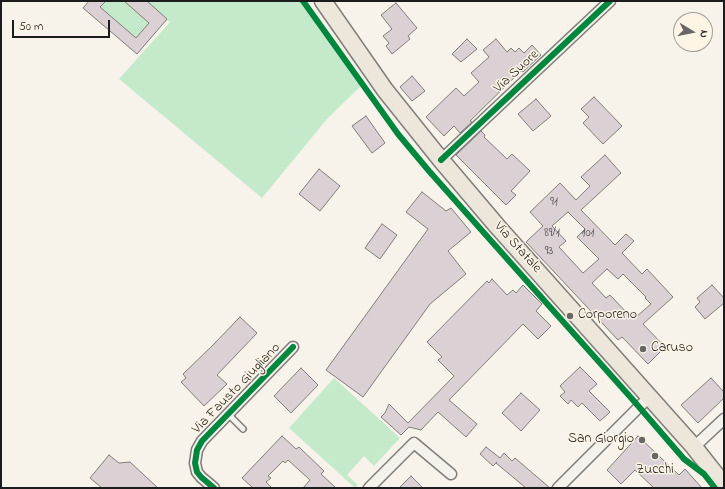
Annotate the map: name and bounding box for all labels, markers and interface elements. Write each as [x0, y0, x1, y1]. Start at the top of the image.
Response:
scale bar [14, 12, 112, 38]
north arrow [673, 12, 713, 52]
text: 50 m [19, 18, 43, 36]
text: N [695, 29, 712, 39]
street label: Via Suore [491, 47, 543, 97]
house number: 91 [550, 196, 558, 210]
street label: Via Statale [490, 219, 544, 277]
house number: 89/1 [544, 227, 560, 241]
house number: 101 [582, 227, 594, 241]
house number: 93 [545, 245, 553, 259]
place label: Corporeno [578, 308, 637, 324]
marker: Corporeno [565, 311, 575, 321]
street label: Via Fausto Giugliano [189, 340, 285, 438]
place label: Caruso [651, 341, 693, 357]
marker: Caruso [638, 344, 648, 354]
place label: San Giorgio [568, 432, 634, 448]
marker: San Giorgio [637, 435, 647, 445]
marker: Zucchi [650, 451, 660, 461]
place label: Zucchi [636, 463, 674, 479]

